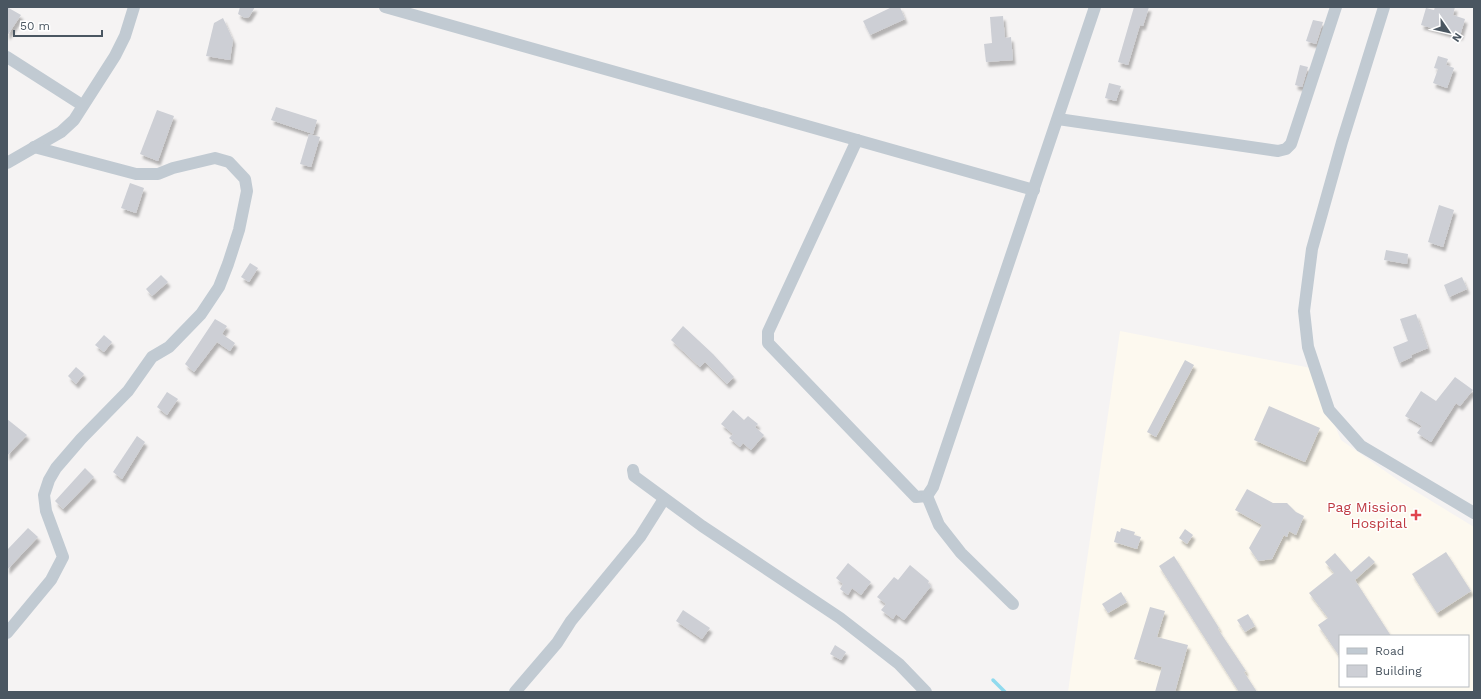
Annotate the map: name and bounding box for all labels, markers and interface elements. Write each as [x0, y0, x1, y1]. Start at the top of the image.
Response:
scale bar [14, 12, 102, 38]
north arrow [1429, 12, 1469, 52]
text: 50 m [20, 19, 50, 33]
text: N [1449, 30, 1465, 44]
place label: Pag Mission Hospital [1327, 499, 1408, 531]
marker: Pag Mission Hospital [1410, 509, 1422, 521]
legend [1339, 635, 1469, 687]
text: Road [1375, 644, 1404, 658]
text: Building [1375, 664, 1422, 678]

